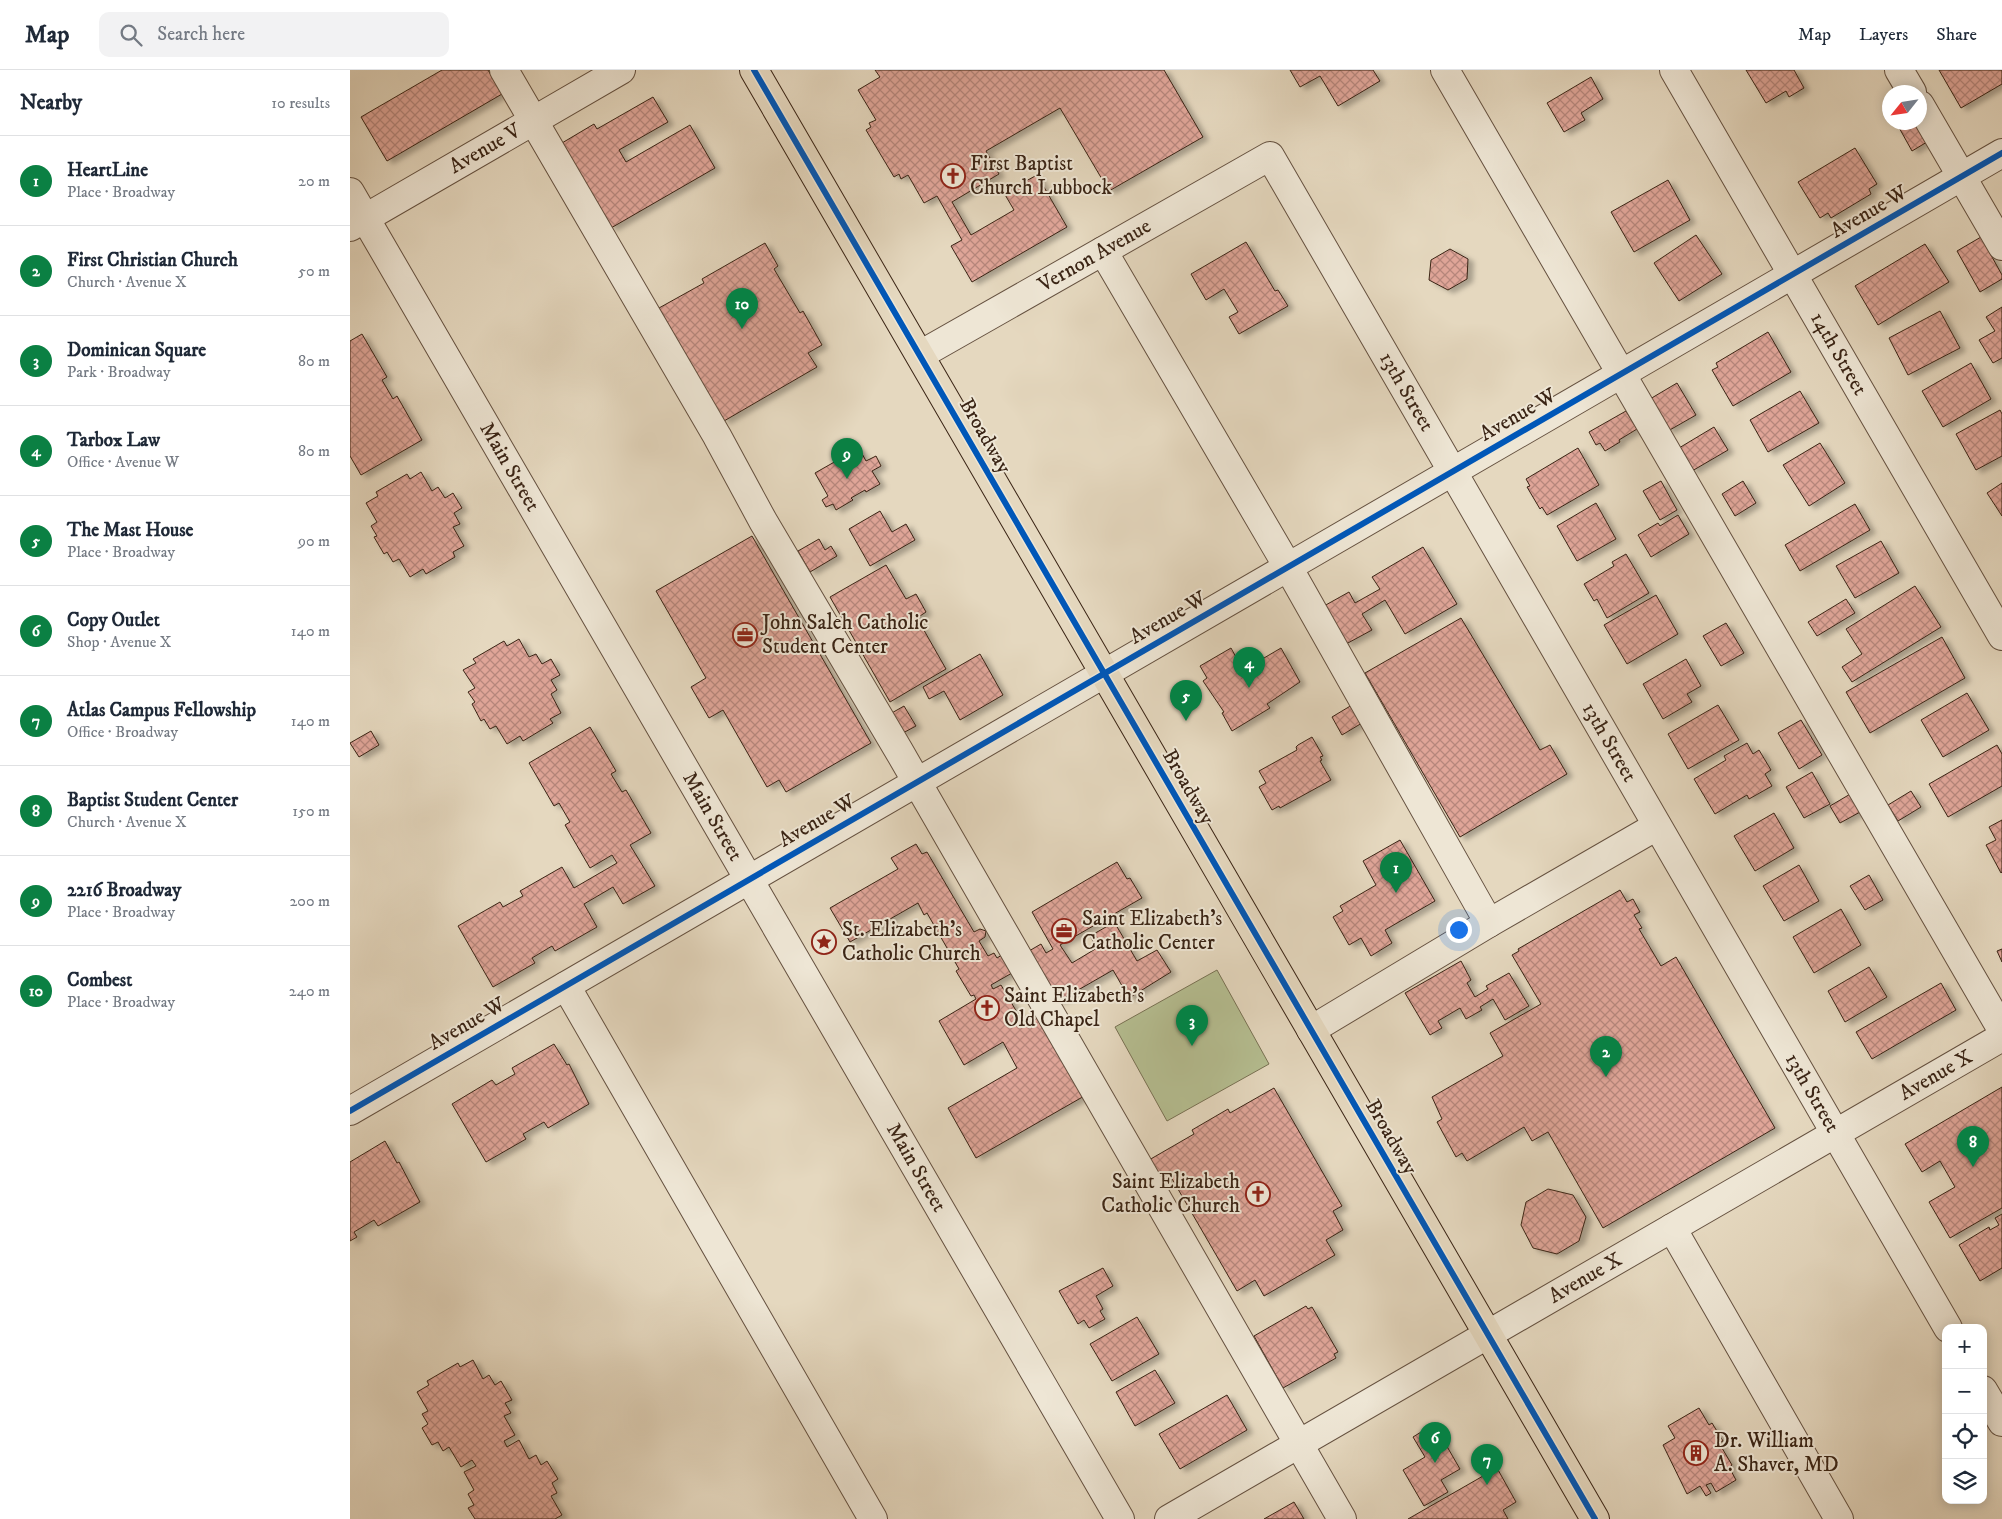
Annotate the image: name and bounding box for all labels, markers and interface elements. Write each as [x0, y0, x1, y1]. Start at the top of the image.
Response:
search box [99, 12, 449, 57]
text: Map [25, 20, 69, 50]
icon: search [117, 21, 145, 49]
text: Search here [157, 23, 245, 46]
text: Map [1798, 24, 1831, 46]
text: Layers [1859, 24, 1908, 46]
text: Share [1936, 24, 1977, 46]
north arrow [1882, 85, 1927, 130]
text: Nearby [20, 90, 82, 116]
text: 10 results [271, 93, 330, 113]
street label: Avenue V [445, 118, 526, 180]
place label: First Baptist Church Lubbock [970, 151, 1112, 201]
text: HeartLine [67, 159, 148, 182]
church icon: First Baptist Church Lubbock [940, 163, 966, 189]
text: 1 [33, 171, 39, 191]
text: 20 m [298, 171, 330, 191]
street label: Avenue W [1826, 179, 1913, 244]
text: Place · Broadway [67, 182, 175, 202]
street label: Vernon Avenue [1033, 213, 1156, 299]
text: First Christian Church [67, 249, 238, 272]
text: 2 [32, 261, 40, 281]
text: 50 m [298, 261, 330, 281]
text: Church · Avenue X [67, 272, 187, 292]
pin: 10 [726, 288, 758, 329]
street label: 14th Street [1804, 308, 1873, 400]
text: Dominican Square [67, 339, 206, 362]
street label: 13th Street [1373, 347, 1440, 436]
text: 3 [33, 351, 39, 371]
text: 80 m [298, 351, 330, 371]
text: Park · Broadway [67, 362, 171, 382]
street label: Avenue W [1475, 382, 1562, 447]
street label: Broadway [953, 394, 1017, 479]
street label: Main Street [474, 418, 546, 517]
text: Tarbox Law [67, 429, 160, 452]
pin: 9 [831, 438, 863, 479]
text: 4 [31, 441, 41, 461]
text: 80 m [298, 441, 330, 461]
text: Office · Avenue W [67, 452, 179, 472]
text: The Mast House [67, 519, 193, 542]
text: 5 [32, 531, 40, 551]
text: 90 m [298, 531, 330, 551]
text: Place · Broadway [67, 542, 175, 562]
street label: Avenue W [1125, 585, 1212, 650]
text: Copy Outlet [67, 609, 160, 632]
place label: John Saleh Catholic Student Center [760, 610, 928, 660]
text: 6 [32, 621, 40, 641]
text: 140 m [291, 621, 330, 641]
office icon: John Saleh Catholic Student Center [732, 622, 758, 648]
text: Shop · Avenue X [67, 632, 171, 652]
pin: 4 [1233, 647, 1265, 688]
pin: 5 [1170, 680, 1202, 721]
street label: 13th Street [1576, 698, 1643, 787]
text: Atlas Campus Fellowship [67, 699, 256, 722]
text: 7 [32, 711, 40, 731]
text: 140 m [291, 711, 330, 731]
text: Office · Broadway [67, 722, 178, 742]
street label: Broadway [1156, 745, 1220, 830]
street label: Main Street [676, 767, 749, 866]
street label: Avenue W [774, 788, 861, 853]
text: Baptist Student Center [67, 789, 238, 812]
text: 8 [32, 801, 40, 821]
text: 150 m [292, 801, 330, 821]
text: Church · Avenue X [67, 812, 187, 832]
pin: 1 [1380, 852, 1412, 893]
text: 2216 Broadway [67, 879, 181, 902]
text: 9 [32, 891, 40, 911]
text: 200 m [289, 891, 330, 911]
text: Place · Broadway [67, 902, 175, 922]
place label: Saint Elizabeth's Catholic Center [1082, 906, 1222, 956]
place label: St. Elizabeth's Catholic Church [842, 917, 981, 967]
your location [1446, 917, 1472, 943]
office icon: Saint Elizabeth's Catholic Center [1051, 918, 1077, 944]
place icon: St. Elizabeth's Catholic Church [811, 929, 837, 955]
text: Combest [67, 969, 132, 992]
text: 10 [29, 981, 43, 1001]
text: 240 m [289, 981, 330, 1001]
place label: Saint Elizabeth’s Old Chapel [1004, 983, 1144, 1033]
street label: Avenue W [424, 991, 511, 1056]
text: Place · Broadway [67, 992, 175, 1012]
church icon: Saint Elizabeth’s Old Chapel [974, 995, 1000, 1021]
pin: 3 [1176, 1005, 1208, 1046]
pin: 2 [1590, 1036, 1622, 1077]
street label: Avenue X [1895, 1044, 1977, 1107]
street label: 13th Street [1779, 1049, 1845, 1138]
street label: Broadway [1359, 1095, 1423, 1180]
street label: Main Street [880, 1118, 952, 1217]
pin: 8 [1957, 1126, 1989, 1167]
place label: Saint Elizabeth Catholic Church [1101, 1169, 1240, 1219]
church icon: Saint Elizabeth Catholic Church [1245, 1181, 1271, 1207]
street label: Avenue X [1544, 1247, 1627, 1309]
map controls [1942, 1324, 1987, 1504]
button: + [1942, 1324, 1987, 1369]
button: − [1942, 1369, 1987, 1414]
button: locate [1942, 1414, 1987, 1459]
pin: 6 [1419, 1422, 1451, 1463]
place label: Dr. William A. Shaver, MD [1714, 1428, 1839, 1478]
building icon: Dr. William A. Shaver, MD [1683, 1440, 1709, 1466]
pin: 7 [1471, 1444, 1503, 1485]
button: layers [1942, 1459, 1987, 1504]

